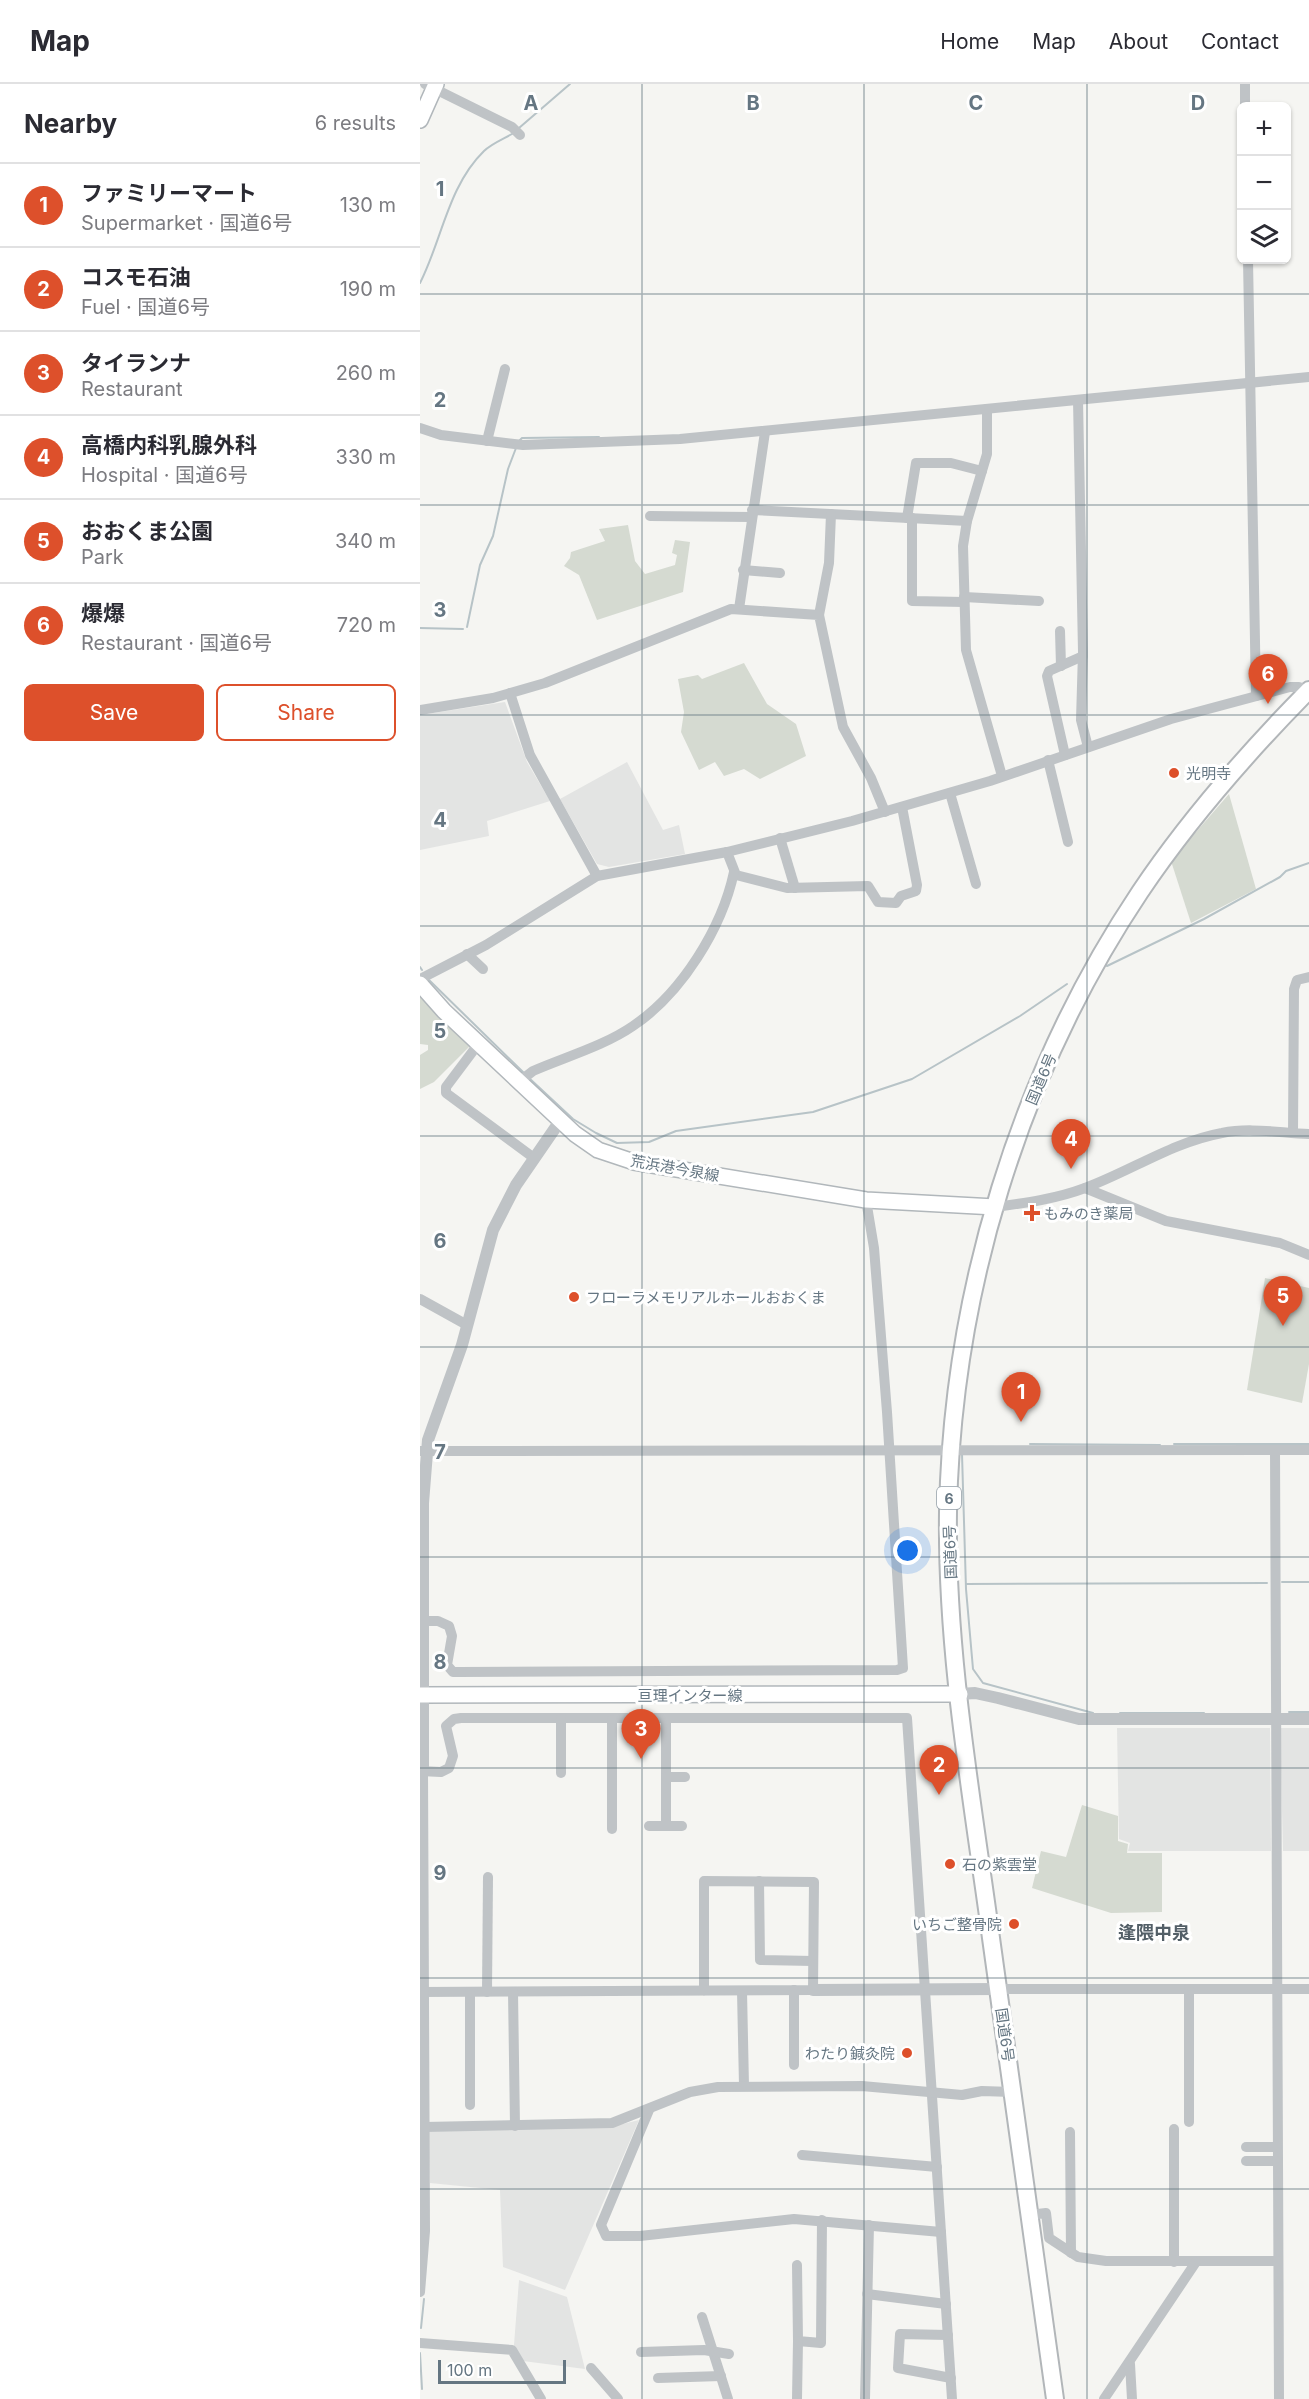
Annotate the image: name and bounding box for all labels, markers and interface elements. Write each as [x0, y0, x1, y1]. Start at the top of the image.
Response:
text: Map [30, 24, 90, 58]
text: Home [940, 29, 999, 54]
text: Map [1032, 29, 1076, 54]
text: About [1109, 29, 1168, 54]
text: Contact [1201, 29, 1279, 54]
text: A [524, 91, 539, 115]
text: B [746, 91, 760, 115]
text: C [969, 91, 983, 115]
text: D [1191, 91, 1205, 115]
map controls [1237, 102, 1291, 264]
button: + [1237, 102, 1291, 156]
text: Nearby [24, 108, 117, 139]
text: 6 results [315, 111, 396, 135]
button: − [1237, 156, 1291, 210]
text: 1 [436, 177, 444, 201]
text: ファミリーマート [81, 180, 257, 206]
text: 1 [39, 193, 48, 217]
text: 130 m [340, 193, 396, 217]
button: layers [1237, 210, 1291, 264]
text: Supermarket · 国道6号 [81, 211, 292, 235]
text: コスモ石油 [81, 264, 191, 290]
text: 2 [37, 277, 50, 301]
text: 190 m [340, 277, 396, 301]
text: Fuel · 国道6号 [81, 295, 210, 319]
text: タイランナ [81, 350, 191, 376]
text: 3 [37, 361, 50, 385]
text: 260 m [336, 361, 396, 385]
text: Restaurant [81, 377, 183, 401]
text: 2 [434, 388, 446, 412]
text: 高橋内科乳腺外科 [81, 432, 257, 458]
text: 4 [37, 445, 50, 469]
text: 330 m [336, 445, 396, 469]
text: Hospital · 国道6号 [81, 463, 248, 487]
text: おおくま公園 [81, 518, 213, 544]
text: 5 [37, 529, 50, 553]
text: 340 m [335, 529, 396, 553]
text: Park [81, 545, 124, 569]
text: 3 [434, 598, 446, 622]
text: 爆爆 [81, 600, 125, 626]
text: 6 [37, 613, 50, 637]
text: 720 m [337, 613, 396, 637]
text: Restaurant · 国道6号 [81, 631, 272, 655]
pin: 6 [1248, 654, 1288, 704]
button: Save [24, 684, 204, 741]
button: Share [216, 684, 396, 741]
place label: 光明寺 [1186, 764, 1231, 783]
marker: 光明寺 [1167, 766, 1181, 780]
text: 4 [433, 808, 447, 832]
text: 5 [434, 1019, 446, 1043]
street label: 国道6号 [1022, 1050, 1060, 1108]
pin: 4 [1052, 1120, 1090, 1169]
street label: 荒浜港今泉線 [629, 1151, 721, 1185]
place label: もみのき薬局 [1044, 1204, 1134, 1223]
marker: もみのき薬局 [1025, 1206, 1039, 1220]
text: 6 [434, 1229, 447, 1253]
pin: 5 [1264, 1276, 1302, 1326]
place label: フローラメモリアルホールおおくま [586, 1288, 825, 1307]
marker: フローラメモリアルホールおおくま [567, 1290, 581, 1304]
pin: 1 [1002, 1372, 1040, 1422]
text: 7 [434, 1440, 446, 1464]
road number: 6 [937, 1487, 961, 1509]
street label: 国道6号 [940, 1525, 960, 1579]
your location [893, 1536, 922, 1565]
text: 8 [433, 1650, 447, 1674]
street label: 亘理インター線 [637, 1686, 743, 1705]
pin: 3 [622, 1710, 660, 1759]
pin: 2 [920, 1746, 958, 1795]
place label: 石の紫雲堂 [962, 1855, 1037, 1874]
marker: 石の紫雲堂 [943, 1857, 957, 1871]
text: 9 [434, 1861, 447, 1885]
place label: いちご整骨院 [912, 1915, 1002, 1934]
marker: いちご整骨院 [1007, 1917, 1021, 1931]
district label: 逢隈中泉 [1118, 1922, 1190, 1943]
street label: 国道6号 [992, 2007, 1018, 2063]
place label: わたり鍼灸院 [805, 2044, 895, 2063]
marker: わたり鍼灸院 [900, 2046, 914, 2060]
scale bar [438, 2357, 566, 2384]
text: 100 m [447, 2360, 492, 2380]

